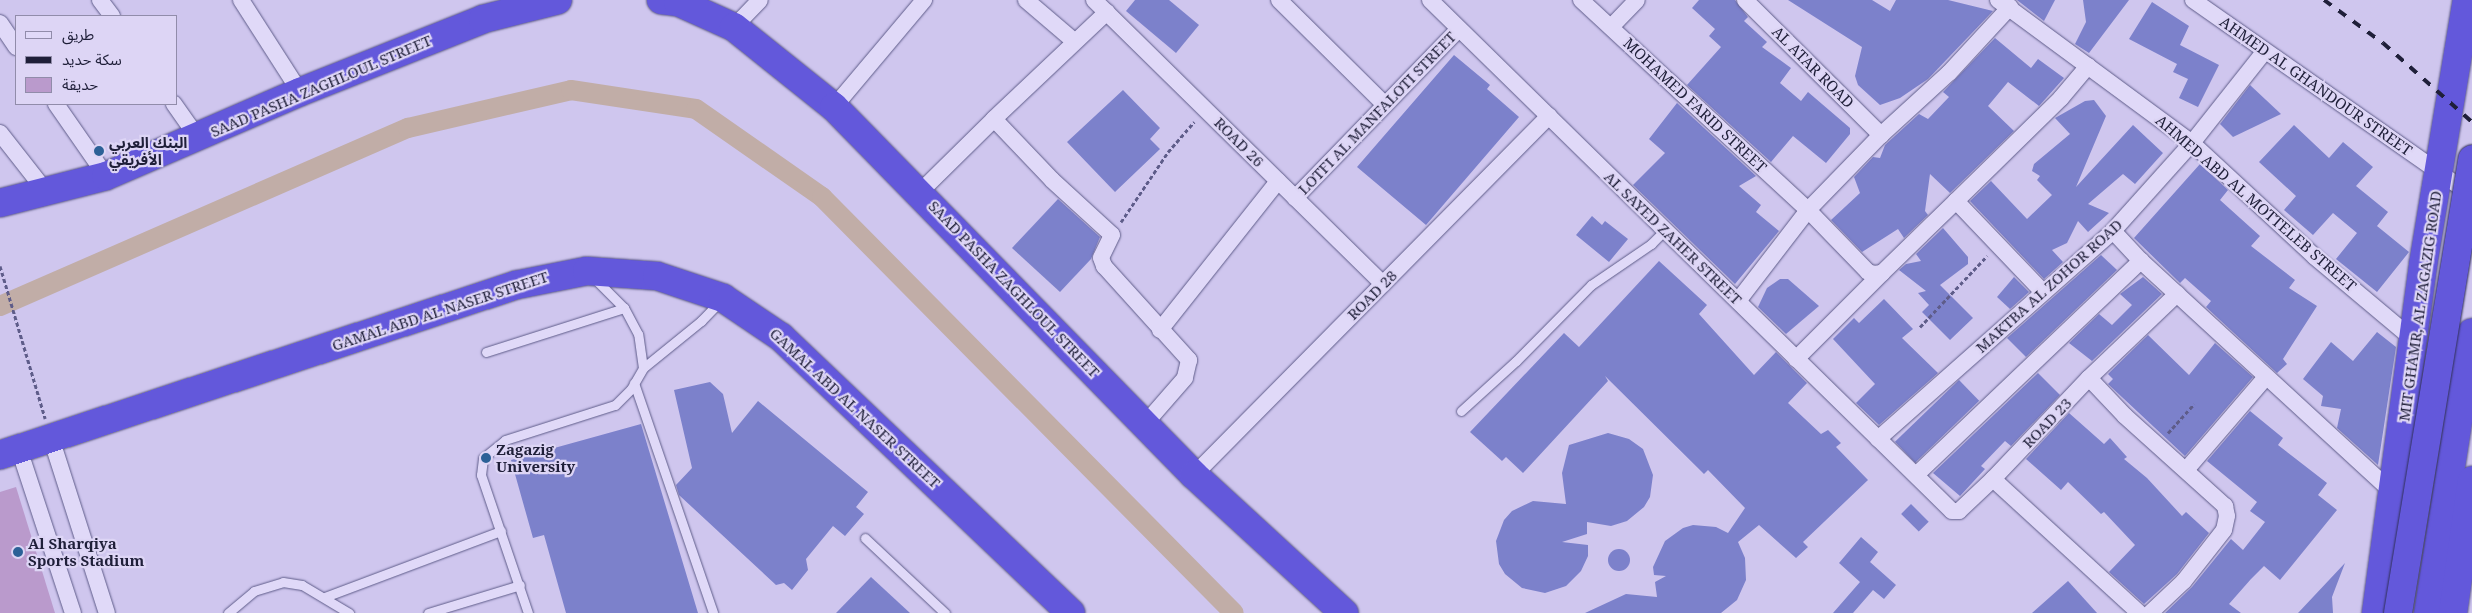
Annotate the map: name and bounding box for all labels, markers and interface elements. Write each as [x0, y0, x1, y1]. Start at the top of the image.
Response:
street label: AHMED AL GHANDOUR STREET [2216, 13, 2416, 159]
legend [15, 15, 178, 105]
street label: AL ATAR ROAD [1768, 22, 1858, 112]
text: طريق [62, 24, 94, 44]
street label: LOTFI AL MANFALOTI STREET [1294, 28, 1460, 198]
street label: SAAD PASHA ZAGHLOUL STREET [208, 31, 434, 141]
street label: MOHAMED FARID STREET [1620, 34, 1770, 176]
text: سكة حديد [62, 49, 122, 69]
text: حديقة [62, 74, 98, 94]
street label: AHMED ABD AL MOTTELEB STREET [2152, 111, 2360, 295]
street label: ROAD 26 [1211, 114, 1267, 170]
place label: البنك العربي الأفريقي [109, 133, 187, 168]
marker: البنك العربي الأفريقي [93, 145, 105, 157]
street label: AL SAYED ZAHER STREET [1601, 168, 1745, 308]
street label: MIT GHAMR, AL ZAGAZIG ROAD [2395, 190, 2445, 422]
street label: SAAD PASHA ZAGHLOUL STREET [925, 197, 1103, 381]
street label: MAKTBA AL ZOHOR ROAD [1972, 215, 2126, 357]
street label: GAMAL ABD AL NASER STREET [330, 267, 550, 355]
street label: ROAD 28 [1344, 267, 1400, 323]
street label: GAMAL ABD AL NASER STREET [766, 324, 944, 492]
street label: ROAD 23 [2019, 394, 2075, 452]
place label: Zagazig University [496, 440, 575, 475]
marker: Zagazig University [480, 452, 492, 464]
place label: Al Sharqiya Sports Stadium [28, 534, 144, 569]
marker: Al Sharqiya Sports Stadium [12, 546, 24, 558]

